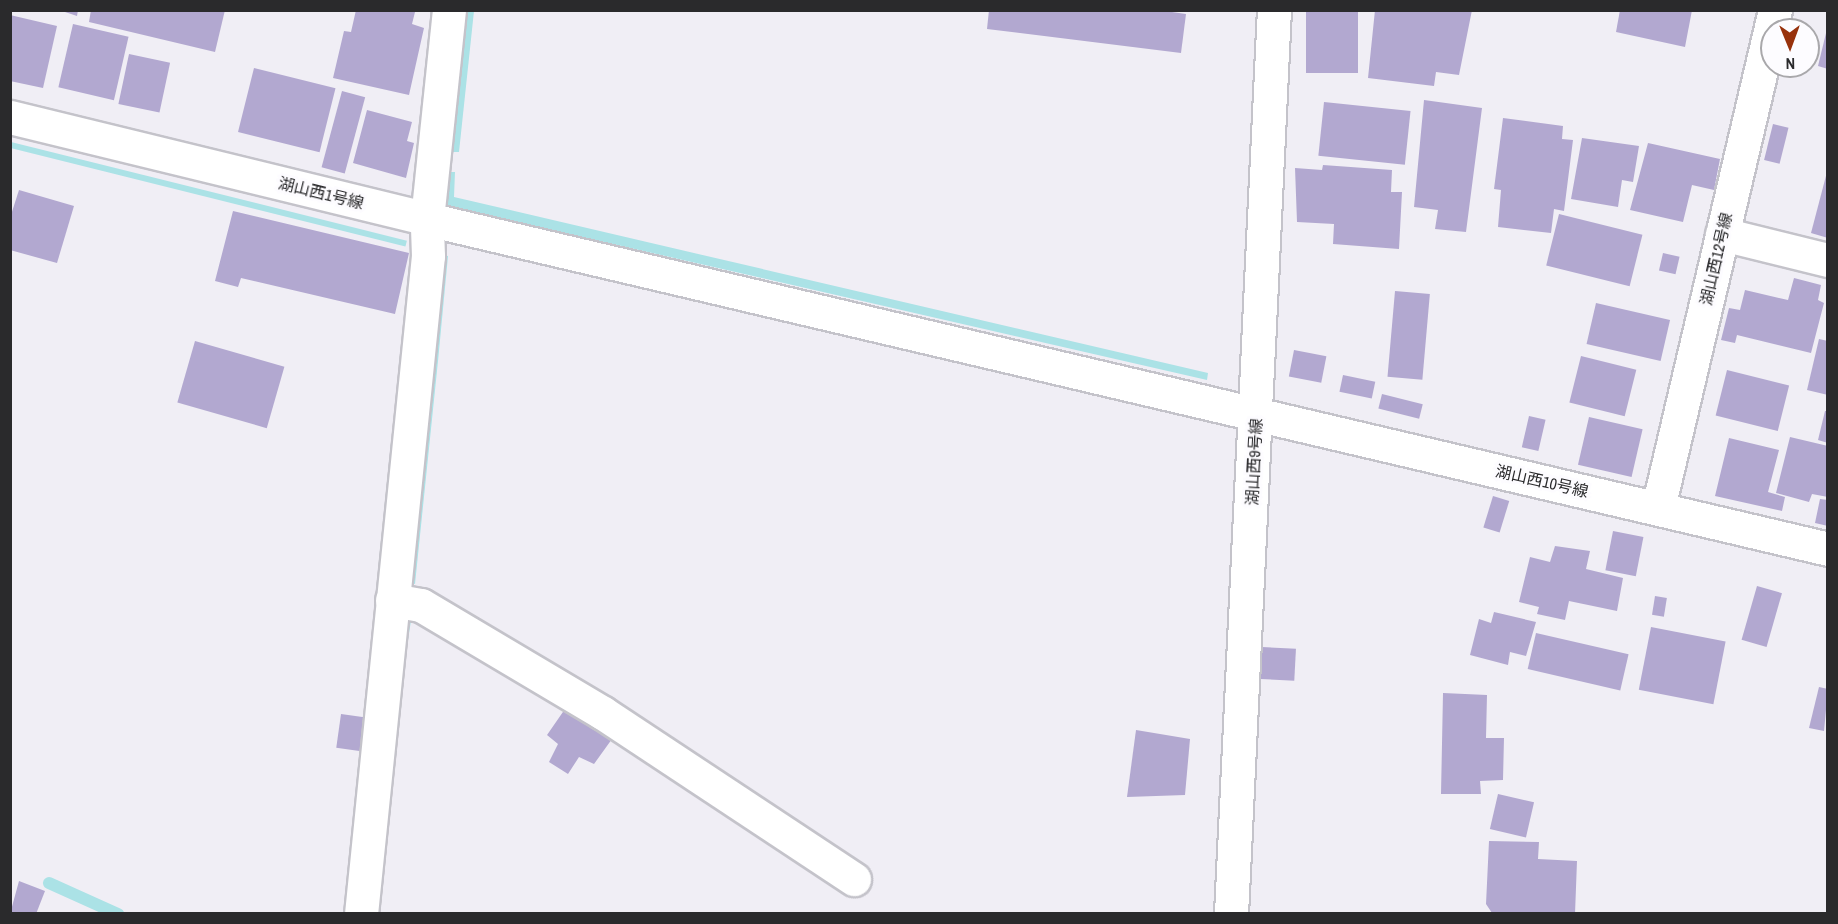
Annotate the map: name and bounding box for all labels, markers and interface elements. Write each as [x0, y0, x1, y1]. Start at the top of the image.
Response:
north arrow [1760, 18, 1820, 78]
text: N [1785, 53, 1795, 75]
street label: 湖山西1号線 [276, 173, 366, 213]
street label: 湖山西12号線 [1696, 211, 1736, 307]
street label: 湖山西9号線 [1242, 418, 1266, 506]
street label: 湖山西10号線 [1494, 461, 1590, 501]

